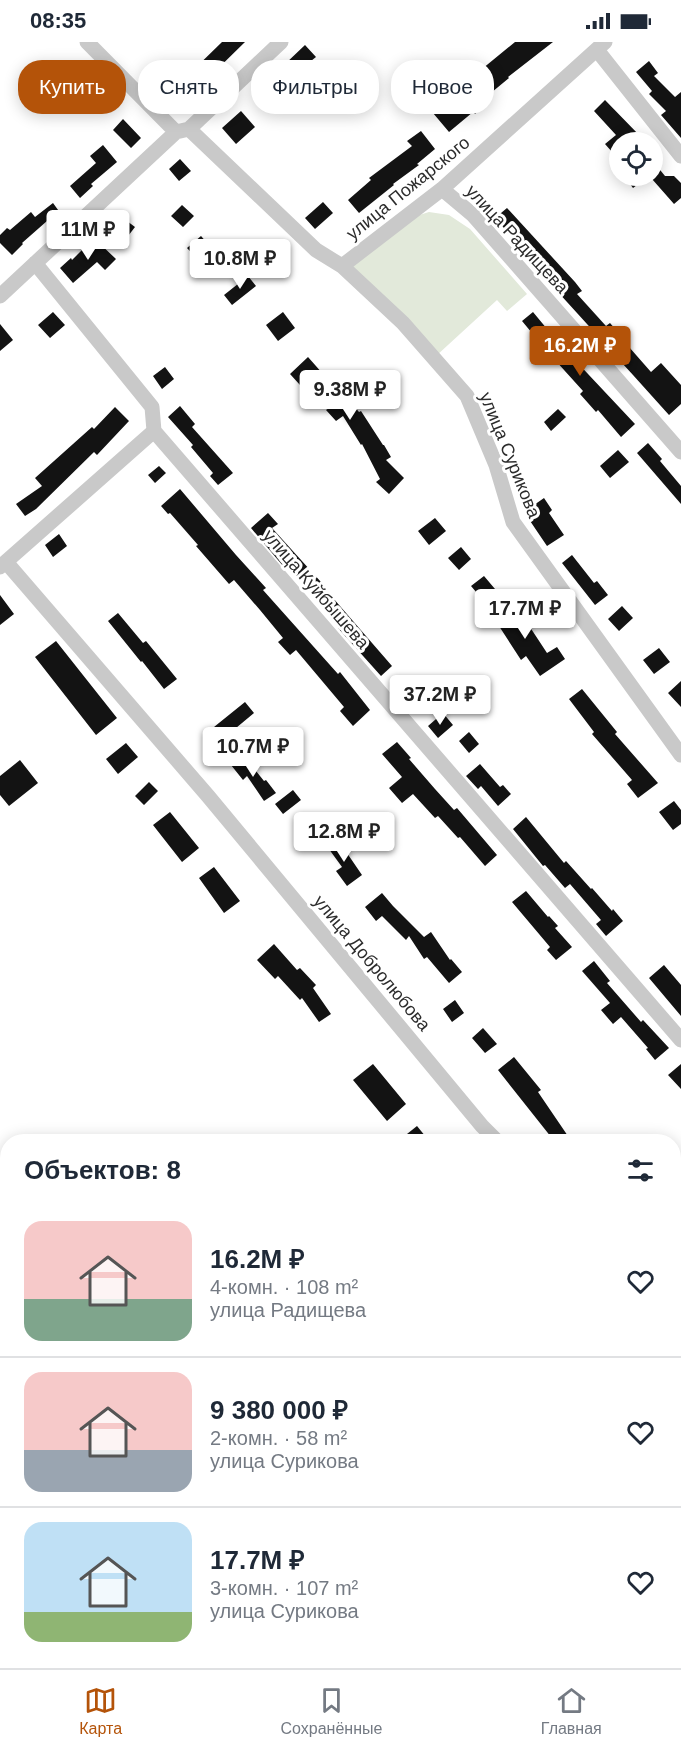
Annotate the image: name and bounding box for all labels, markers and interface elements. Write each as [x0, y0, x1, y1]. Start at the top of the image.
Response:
text: 08:35 [30, 8, 86, 33]
chip: Купить [18, 60, 126, 114]
chip: Снять [138, 60, 239, 114]
chip: Фильтры [251, 60, 379, 114]
chip: Новое [391, 60, 494, 114]
street label: улица Пожарского [342, 132, 474, 244]
map controls [609, 132, 663, 186]
button: locate [609, 132, 663, 186]
street label: улица Радищева [462, 181, 573, 298]
pin: 11M ₽ [46, 210, 130, 261]
text: 11M ₽ [61, 218, 116, 240]
pin: 10.8M ₽ [185, 239, 295, 290]
text: 10.8M ₽ [204, 247, 276, 269]
pin: 16.2M ₽ [525, 326, 635, 377]
text: 16.2M ₽ [544, 334, 616, 356]
pin: 9.38M ₽ [295, 370, 405, 421]
text: 9.38M ₽ [314, 378, 386, 400]
street label: улица Сурикова [476, 389, 545, 522]
street label: улица Куйбышева [259, 525, 374, 653]
pin: 17.7M ₽ [470, 589, 580, 640]
text: 17.7M ₽ [489, 597, 561, 619]
pin: 37.2M ₽ [385, 675, 495, 726]
text: 37.2M ₽ [404, 683, 476, 705]
pin: 10.7M ₽ [198, 727, 308, 778]
text: 10.7M ₽ [217, 735, 289, 757]
pin: 12.8M ₽ [289, 812, 399, 863]
text: 12.8M ₽ [308, 820, 380, 842]
street label: улица Добролюбова [310, 891, 435, 1035]
icon: filters [624, 1154, 657, 1187]
text: Объектов: 8 [24, 1155, 181, 1185]
text: 16.2M ₽ [210, 1244, 305, 1274]
icon: home [72, 1245, 144, 1317]
icon: heart [624, 1265, 657, 1298]
text: 4-комн. · 108 m² [210, 1276, 358, 1298]
text: улица Радищева [210, 1299, 366, 1321]
text: 9 380 000 ₽ [210, 1395, 348, 1425]
icon: home [72, 1396, 144, 1468]
icon: heart [624, 1416, 657, 1449]
text: 2-комн. · 58 m² [210, 1427, 347, 1449]
text: улица Сурикова [210, 1450, 359, 1472]
text: 17.7M ₽ [210, 1545, 305, 1575]
icon: home [72, 1546, 144, 1618]
icon: heart [624, 1566, 657, 1599]
text: 3-комн. · 107 m² [210, 1577, 358, 1599]
text: улица Сурикова [210, 1600, 359, 1622]
tab: Карта [79, 1684, 122, 1738]
tab: Сохранённые [281, 1684, 382, 1738]
tab: Главная [541, 1684, 602, 1738]

